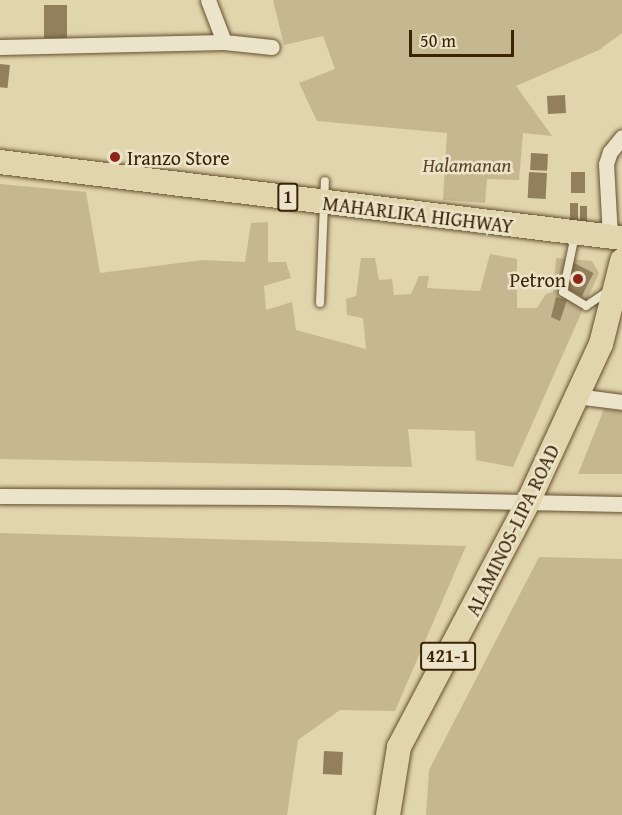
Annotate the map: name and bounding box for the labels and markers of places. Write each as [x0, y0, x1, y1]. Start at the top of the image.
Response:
place label: Iranzo Store [127, 145, 230, 169]
marker: Iranzo Store [108, 150, 122, 164]
place label: Petron [509, 267, 566, 291]
marker: Petron [571, 272, 585, 286]

